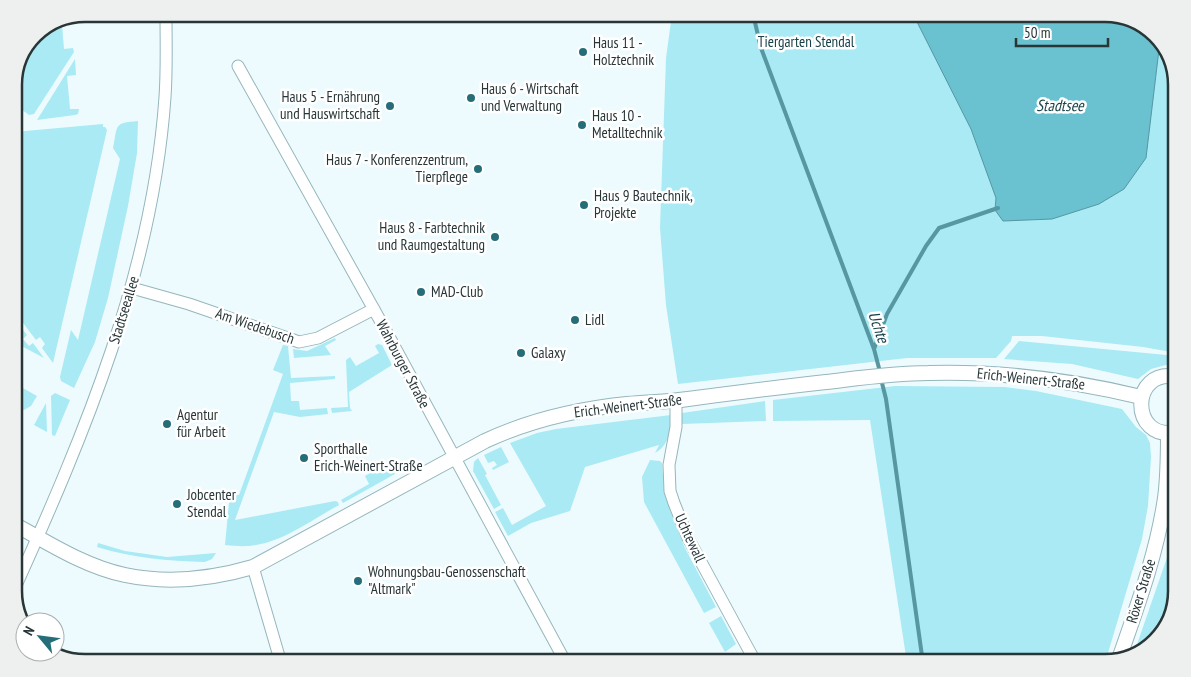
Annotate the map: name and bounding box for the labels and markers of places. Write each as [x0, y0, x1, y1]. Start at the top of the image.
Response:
place label: Haus 11 - Holztechnik [593, 33, 654, 69]
marker: Haus 11 - Holztechnik [577, 46, 589, 58]
place label: Haus 6 - Wirtschaft und Verwaltung [481, 79, 579, 115]
place label: Haus 5 - Ernährung und Hauswirtschaft [280, 87, 380, 123]
marker: Haus 6 - Wirtschaft und Verwaltung [465, 92, 477, 104]
marker: Haus 5 - Ernährung und Hauswirtschaft [384, 100, 396, 112]
place label: Haus 10 - Metalltechnik [592, 106, 663, 142]
marker: Haus 10 - Metalltechnik [576, 119, 588, 131]
place label: Haus 7 - Konferenzzentrum, Tierpflege [326, 150, 468, 186]
marker: Haus 7 - Konferenzzentrum, Tierpflege [472, 163, 484, 175]
place label: Haus 9 Bautechnik, Projekte [594, 186, 693, 222]
marker: Haus 9 Bautechnik, Projekte [578, 199, 590, 211]
place label: Haus 8 - Farbtechnik und Raumgestaltung [378, 218, 485, 254]
marker: Haus 8 - Farbtechnik und Raumgestaltung [489, 231, 501, 243]
place label: MAD-Club [431, 282, 483, 301]
marker: MAD-Club [415, 286, 427, 298]
place label: Lidl [585, 310, 605, 329]
marker: Lidl [569, 314, 581, 326]
place label: Galaxy [531, 343, 566, 362]
marker: Galaxy [515, 347, 527, 359]
place label: Agentur für Arbeit [177, 405, 226, 441]
marker: Agentur für Arbeit [161, 418, 173, 430]
place label: Sporthalle Erich-Weinert-Straße [314, 439, 423, 475]
marker: Sporthalle Erich-Weinert-Straße [298, 452, 310, 464]
place label: Jobcenter Stendal [186, 485, 237, 521]
marker: Jobcenter Stendal [171, 498, 183, 510]
place label: Wohnungsbau-Genossenschaft "Altmark" [368, 562, 526, 598]
marker: Wohnungsbau-Genossenschaft "Altmark" [352, 575, 364, 587]

